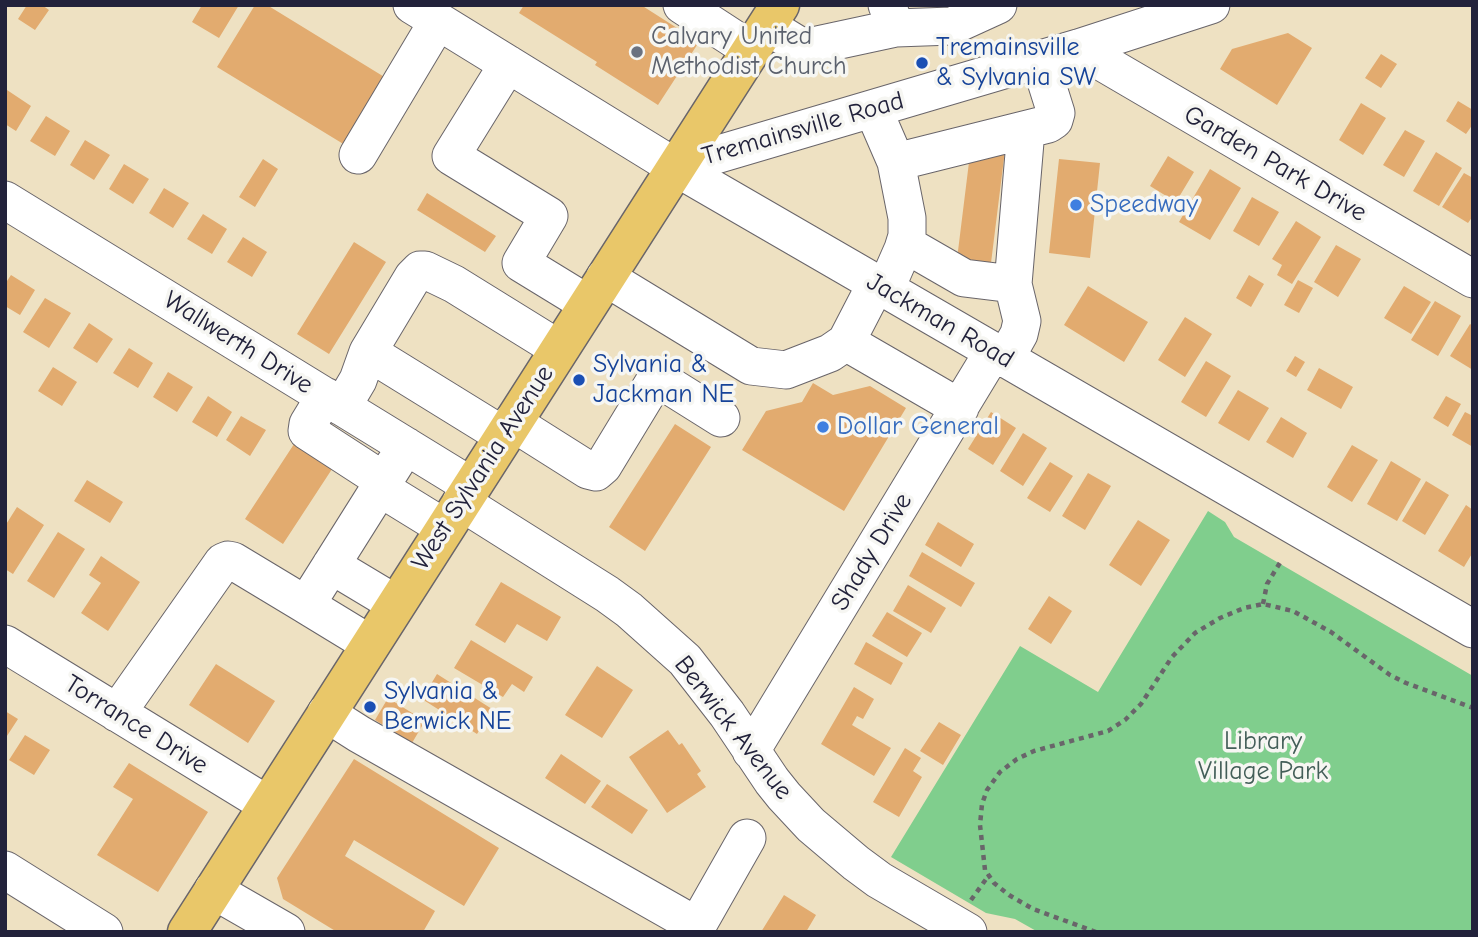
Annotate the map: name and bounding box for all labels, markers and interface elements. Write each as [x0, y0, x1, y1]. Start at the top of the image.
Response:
place label: Calvary United Methodist Church [651, 21, 847, 82]
place label: Tremainsville & Sylvania SW [936, 32, 1096, 94]
marker: Calvary United Methodist Church [629, 44, 645, 60]
marker: Tremainsville & Sylvania SW [914, 55, 930, 71]
street label: Tremainsville Road [699, 85, 907, 173]
street label: Garden Park Drive [1178, 99, 1372, 229]
place label: Speedway [1090, 189, 1198, 221]
marker: Speedway [1068, 197, 1084, 213]
street label: Jackman Road [861, 266, 1019, 376]
street label: Wallwerth Drive [158, 285, 318, 401]
place label: Sylvania & Jackman NE [593, 349, 734, 410]
street label: West Sylvania Avenue [405, 360, 561, 576]
marker: Sylvania & Jackman NE [571, 372, 587, 388]
place label: Dollar General [837, 411, 999, 443]
marker: Dollar General [815, 419, 831, 435]
street label: Shady Drive [825, 488, 919, 616]
street label: Berwick Avenue [667, 650, 799, 806]
street label: Torrance Drive [59, 669, 213, 781]
place label: Sylvania & Berwick NE [384, 676, 512, 738]
marker: Sylvania & Berwick NE [362, 699, 378, 715]
park label: Library Village Park [1198, 726, 1328, 788]

